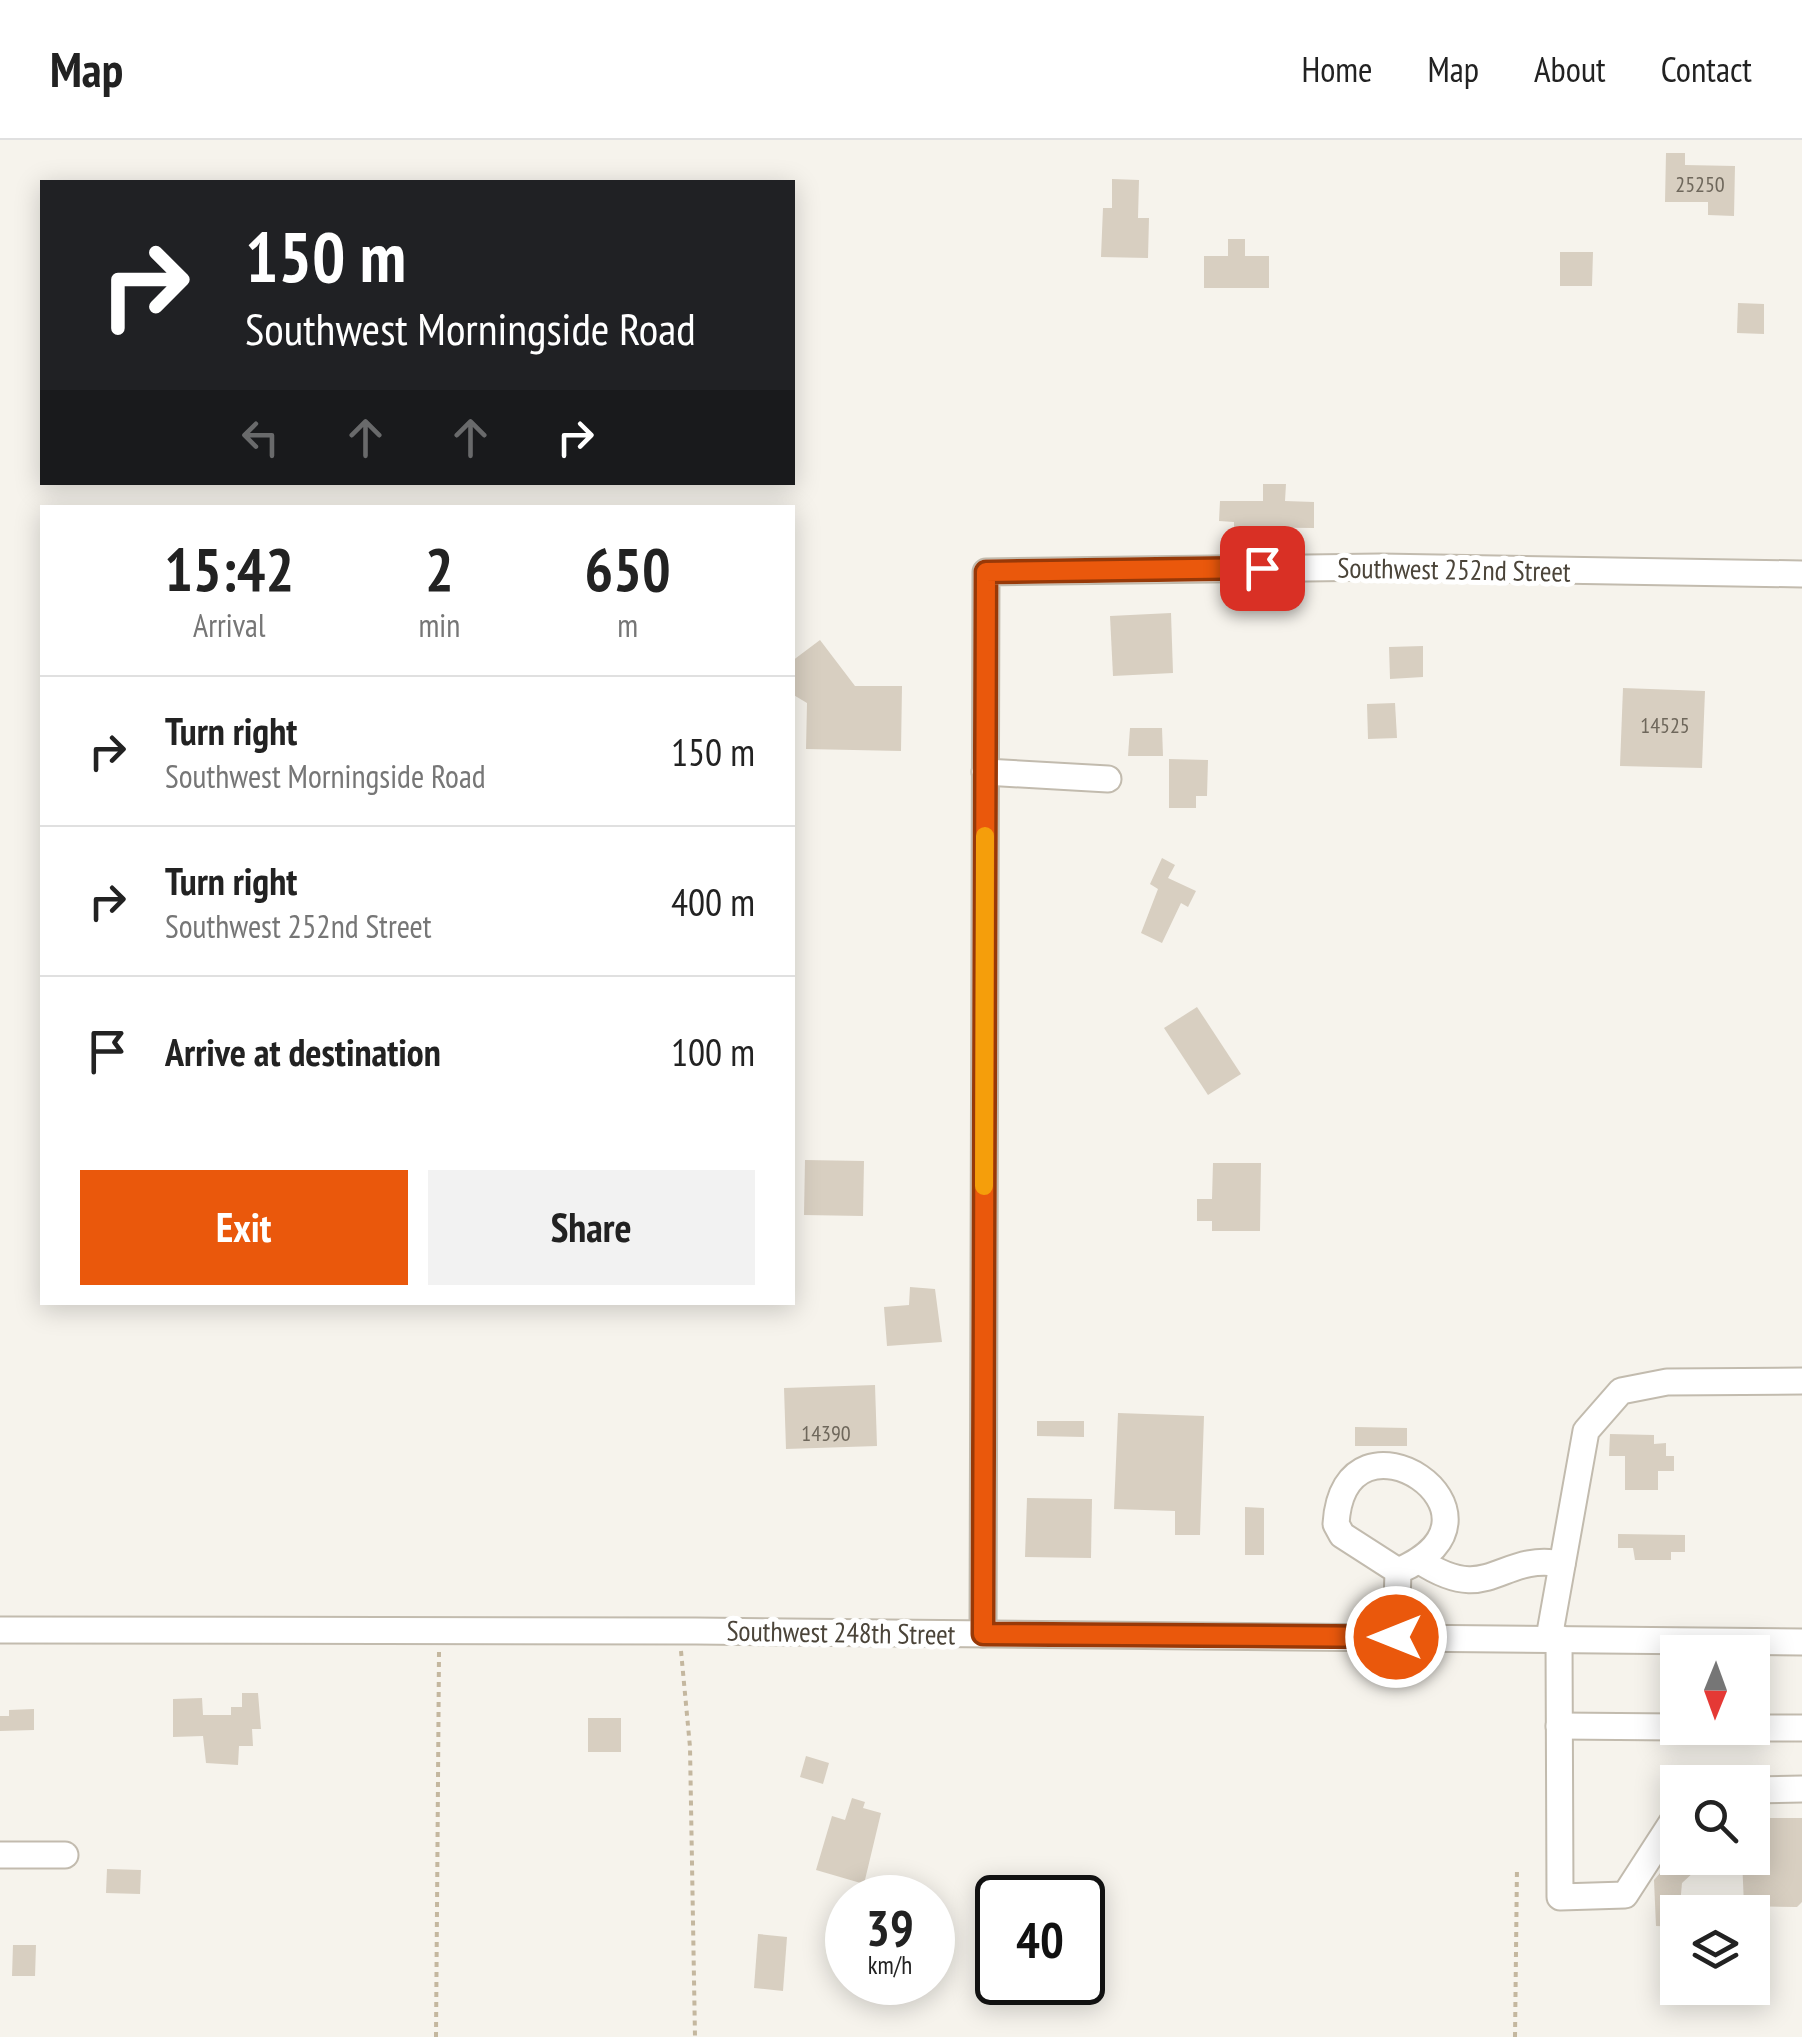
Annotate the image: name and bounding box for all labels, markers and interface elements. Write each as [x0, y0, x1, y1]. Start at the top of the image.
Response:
text: Map [50, 38, 123, 100]
text: Home [1301, 46, 1373, 92]
text: Map [1428, 46, 1479, 92]
text: About [1534, 46, 1606, 92]
text: Contact [1661, 46, 1752, 92]
house number: 25250 [1675, 170, 1725, 198]
text: 150 m [245, 211, 406, 301]
icon: right [80, 220, 210, 350]
text: Southwest Morningside Road [245, 299, 696, 357]
icon: left [233, 410, 288, 465]
icon: ahead [338, 410, 393, 465]
icon: ahead [443, 410, 498, 465]
icon: right [548, 410, 603, 465]
pin [1220, 526, 1305, 611]
text: 15:42 [164, 530, 294, 608]
text: 2 [425, 530, 454, 608]
text: 650 [585, 530, 671, 608]
icon: arrive [1235, 541, 1290, 596]
street label: Southwest 252nd Street [1337, 548, 1571, 590]
text: Arrival [193, 604, 265, 646]
text: min [418, 604, 460, 646]
text: m [617, 604, 638, 646]
text: Turn right [165, 706, 297, 755]
house number: 14525 [1640, 711, 1690, 739]
icon: right [80, 724, 135, 779]
text: 150 m [671, 727, 755, 776]
text: Southwest Morningside Road [165, 755, 486, 797]
text: Turn right [165, 856, 297, 905]
icon: right [80, 874, 135, 929]
text: 400 m [671, 877, 755, 926]
text: Southwest 252nd Street [165, 905, 432, 947]
icon: arrive [80, 1024, 135, 1079]
text: Arrive at destination [165, 1027, 441, 1076]
text: 100 m [671, 1027, 755, 1076]
button: Exit [80, 1170, 408, 1285]
button: Share [428, 1170, 755, 1285]
house number: 14390 [801, 1419, 851, 1447]
position arrow [1344, 1585, 1448, 1689]
street label: Southwest 248th Street [726, 1612, 956, 1652]
north arrow [1660, 1635, 1770, 1745]
map controls [1660, 1635, 1770, 2005]
button: search [1660, 1765, 1770, 1875]
speed limit sign: 40 [975, 1875, 1105, 2005]
text: 39 [866, 1895, 914, 1960]
button: layers [1660, 1895, 1770, 2005]
text: km/h [868, 1949, 912, 1981]

